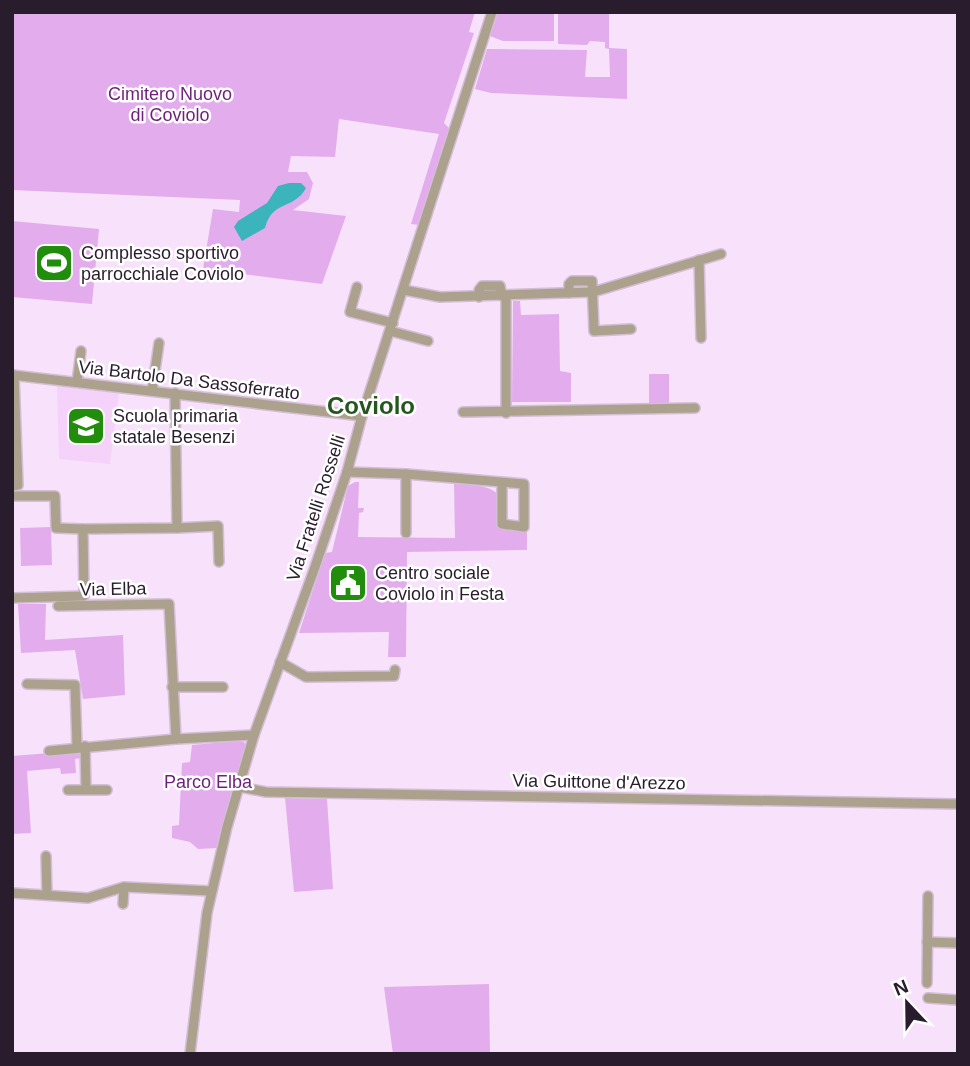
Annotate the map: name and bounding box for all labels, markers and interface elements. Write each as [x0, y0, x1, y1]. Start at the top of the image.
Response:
park label: Cimitero Nuovo di Coviolo [108, 84, 232, 125]
sports icon: Complesso sportivo parrocchiale Coviolo [33, 242, 75, 284]
place label: Complesso sportivo parrocchiale Coviolo [81, 243, 244, 284]
street label: Via Bartolo Da Sassoferrato [77, 356, 301, 404]
district label: Coviolo [327, 392, 415, 419]
school or university icon: Scuola primaria statale Besenzi [65, 405, 107, 447]
place label: Scuola primaria statale Besenzi [113, 406, 239, 447]
street label: Via Fratelli Rosselli [283, 432, 349, 584]
public building icon: Centro sociale Coviolo in Festa [327, 562, 369, 604]
place label: Centro sociale Coviolo in Festa [375, 563, 505, 604]
street label: Via Elba [79, 578, 148, 600]
street label: Via Guittone d'Arezzo [512, 770, 686, 794]
park label: Parco Elba [164, 772, 253, 792]
north arrow [872, 968, 942, 1038]
text: N [891, 975, 911, 1000]

